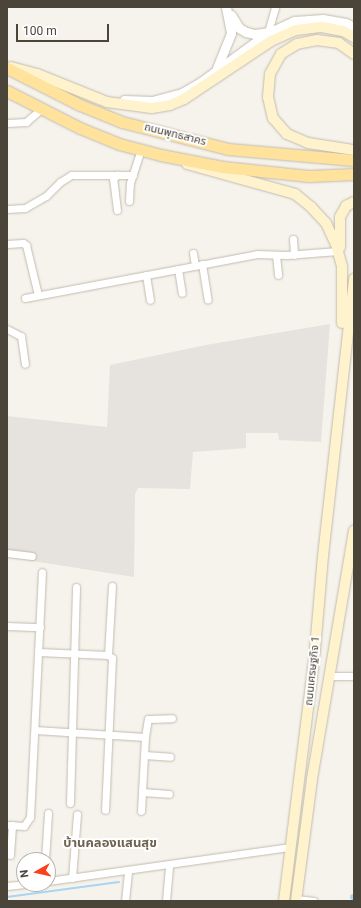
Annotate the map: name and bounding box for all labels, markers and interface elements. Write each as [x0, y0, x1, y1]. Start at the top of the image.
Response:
scale bar [18, 16, 111, 42]
text: 100 m [23, 24, 57, 38]
street label: ถนนพุทธสาคร [143, 121, 207, 149]
street label: ถนนเศรษฐกิจ 1 [303, 636, 323, 706]
district label: บ้านคลองแสนสุข [63, 835, 157, 851]
north arrow [16, 852, 56, 892]
text: N [18, 869, 32, 878]

